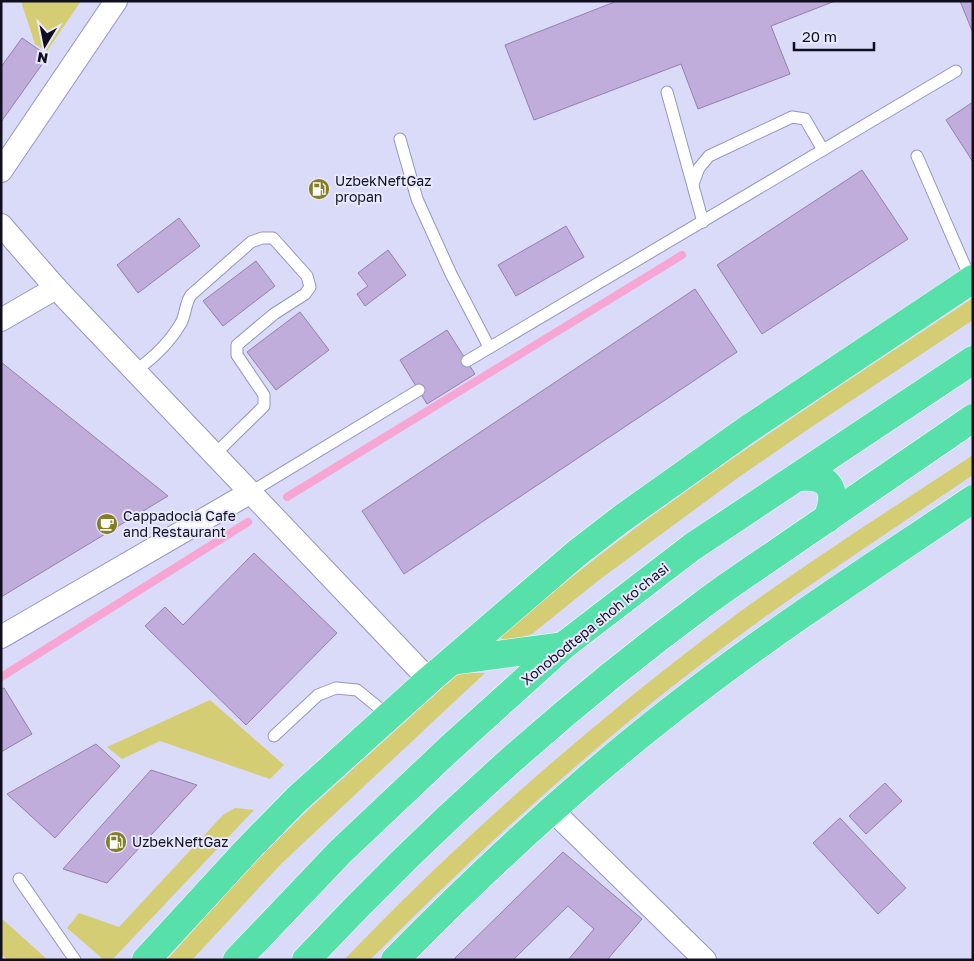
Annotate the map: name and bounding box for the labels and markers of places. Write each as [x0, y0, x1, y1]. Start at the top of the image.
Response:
place label: UzbekNeftGaz propan [335, 172, 431, 205]
fuel station icon: UzbekNeftGaz propan [307, 177, 331, 201]
place label: Cappadocia Cafe and Restaurant [123, 507, 236, 540]
cafe icon: Cappadocia Cafe and Restaurant [95, 512, 119, 536]
fuel station icon: UzbekNeftGaz [104, 830, 128, 854]
place label: UzbekNeftGaz [132, 833, 228, 850]

